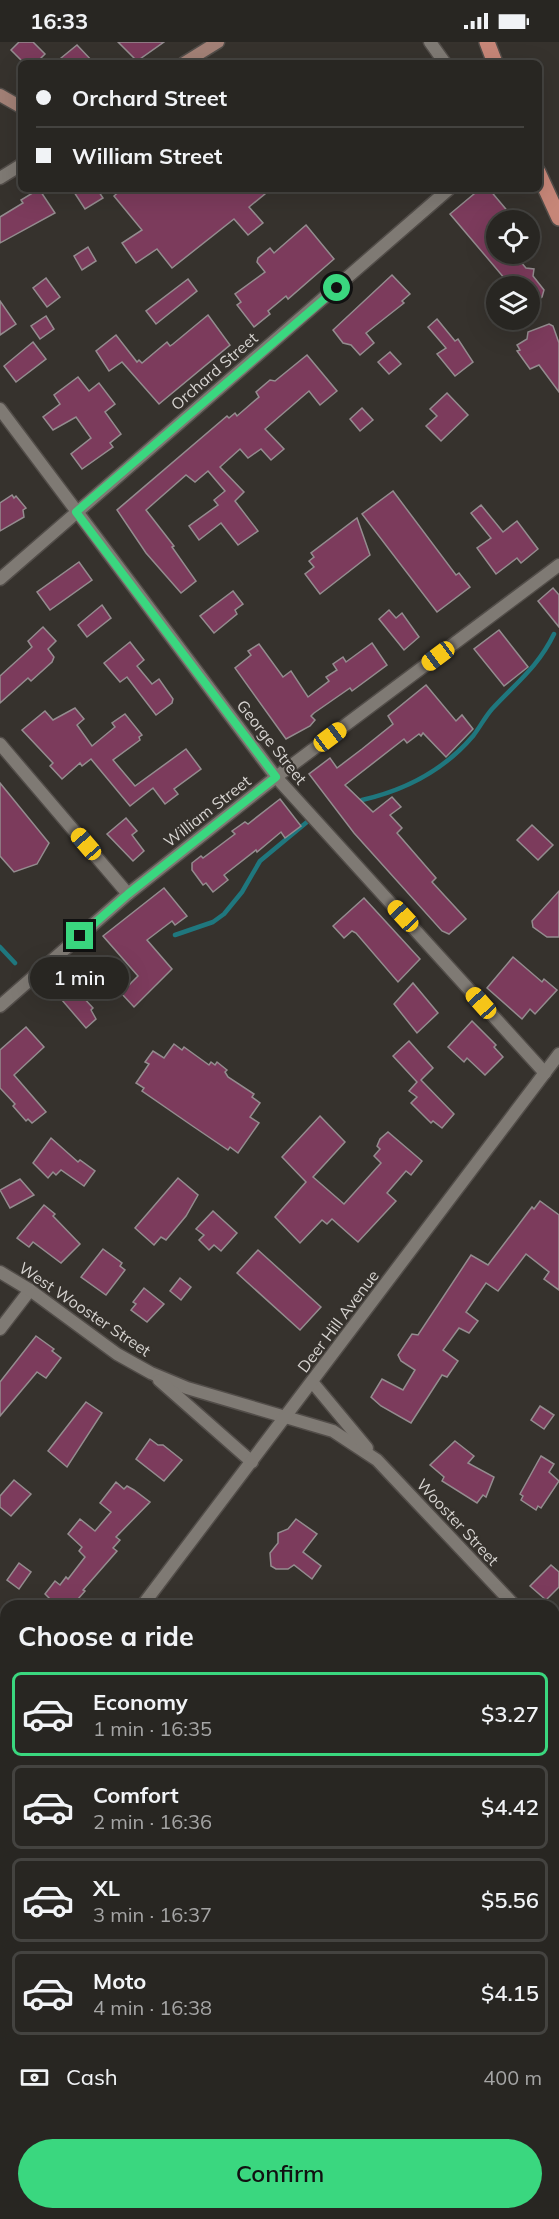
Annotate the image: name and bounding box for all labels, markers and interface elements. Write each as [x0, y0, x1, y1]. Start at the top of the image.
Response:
text: 16:33 [30, 7, 88, 35]
text: Orchard Street [72, 84, 227, 112]
text: William Street [72, 142, 222, 170]
map controls [486, 210, 540, 330]
button: locate [486, 210, 540, 264]
route start [323, 274, 350, 301]
button: layers [486, 276, 540, 330]
street label: Orchard Street [166, 328, 262, 414]
car [418, 638, 458, 674]
street label: George Street [233, 696, 312, 789]
car [310, 719, 350, 755]
street label: William Street [159, 771, 255, 851]
car [67, 825, 105, 863]
car [384, 897, 422, 935]
route end [66, 922, 93, 949]
callout: 1 min [31, 957, 130, 999]
text: 1 min [54, 965, 105, 990]
car [462, 984, 500, 1022]
street label: West Wooster Street [15, 1257, 155, 1361]
street label: Deer Hill Avenue [293, 1266, 383, 1376]
street label: Wooster Street [413, 1474, 504, 1570]
text: Choose a ride [18, 1619, 194, 1653]
icon: car [21, 1687, 75, 1741]
text: Economy [93, 1688, 188, 1716]
text: $3.27 [481, 1700, 539, 1728]
text: 1 min · 16:35 [93, 1716, 212, 1741]
icon: car [21, 1780, 75, 1834]
text: Comfort [93, 1781, 179, 1809]
text: $4.42 [481, 1793, 539, 1821]
text: 2 min · 16:36 [93, 1809, 212, 1834]
icon: car [21, 1873, 75, 1927]
text: XL [93, 1874, 120, 1902]
text: $5.56 [481, 1886, 539, 1914]
text: 3 min · 16:37 [93, 1902, 212, 1927]
icon: car [21, 1966, 75, 2020]
text: Moto [93, 1967, 146, 1995]
text: $4.15 [481, 1979, 539, 2007]
text: 4 min · 16:38 [93, 1995, 212, 2020]
icon: cash [18, 2061, 51, 2094]
text: Cash [66, 2063, 118, 2091]
text: 400 m [483, 2065, 542, 2090]
button: Confirm [18, 2139, 542, 2208]

